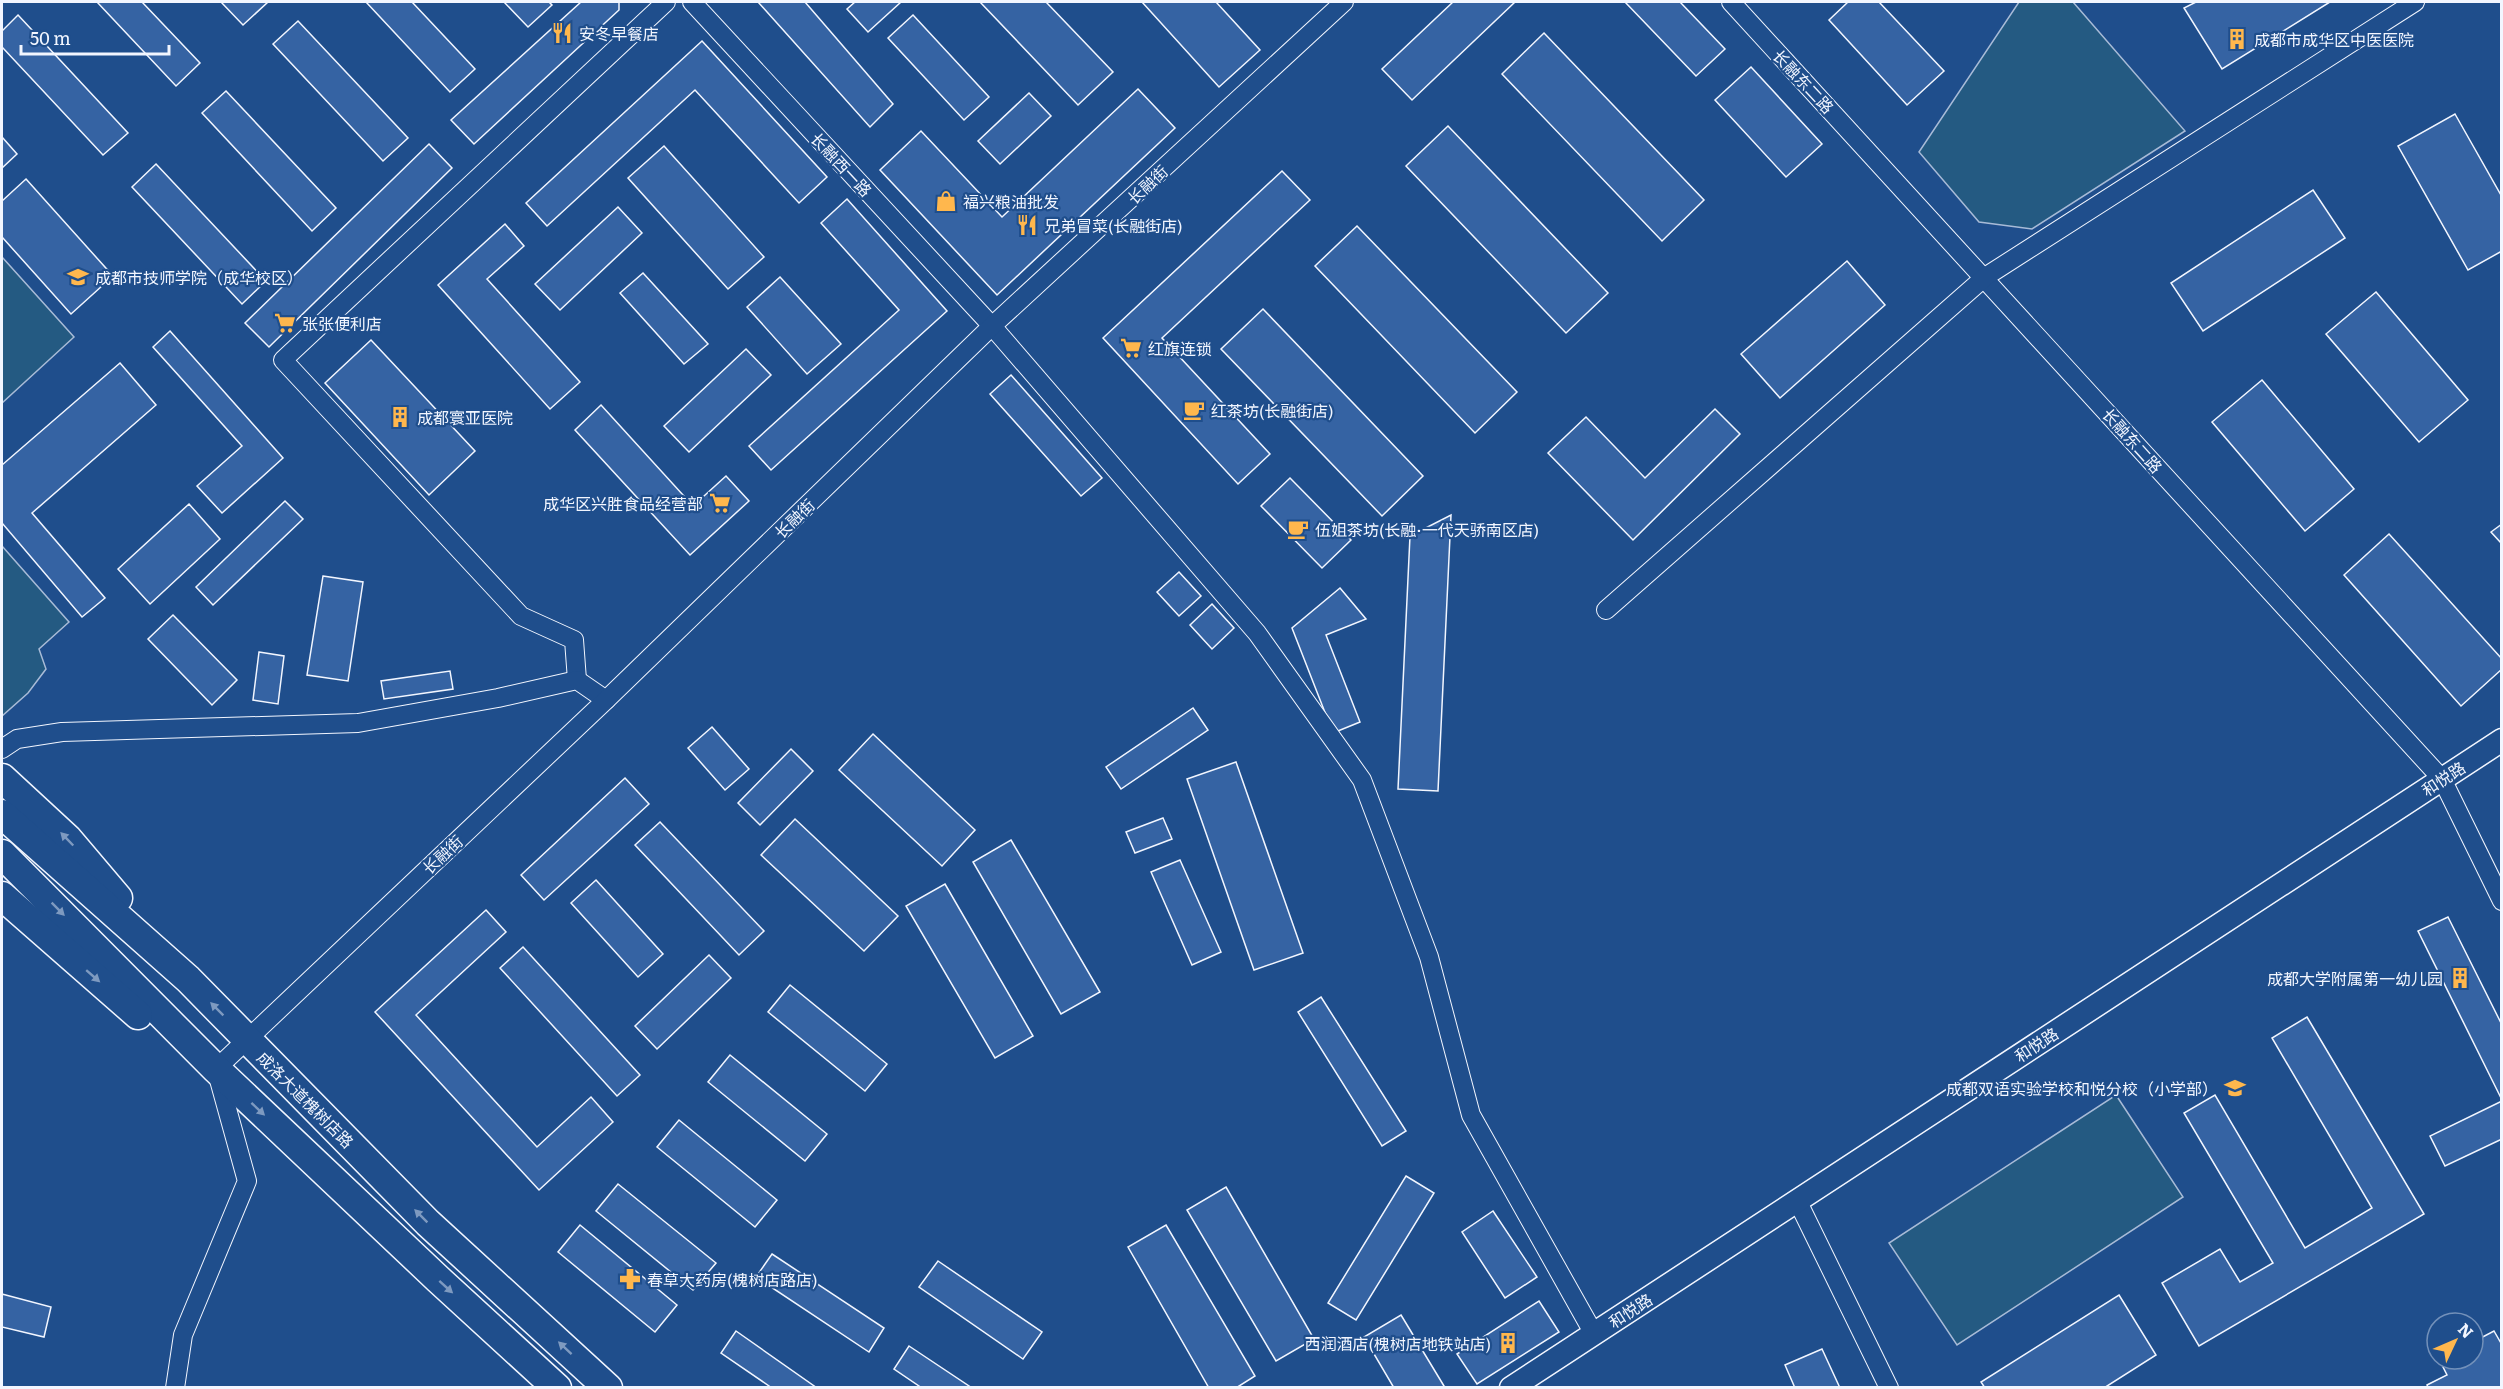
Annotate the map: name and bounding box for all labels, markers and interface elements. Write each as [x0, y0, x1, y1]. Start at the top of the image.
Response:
scale bar [21, 18, 170, 56]
restaurant icon: 安冬早餐店 [550, 21, 574, 45]
place label: 安冬早餐店 [579, 21, 659, 45]
text: 50 m [30, 24, 71, 51]
building icon: 成都市成华区中医医院 [2225, 27, 2249, 51]
place label: 成都市成华区中医医院 [2254, 27, 2414, 51]
street label: 长融东二路 [1768, 44, 1840, 118]
street label: 长融西一路 [806, 127, 878, 201]
street label: 长融街 [1121, 159, 1173, 209]
shop icon: 福兴粮油批发 [934, 189, 958, 213]
place label: 福兴粮油批发 [963, 189, 1059, 213]
restaurant icon: 兄弟冒菜(长融街店) [1015, 213, 1039, 237]
place label: 兄弟冒菜(长融街店) [1044, 213, 1183, 237]
school or university icon: 成都市技师学院（成华校区） [66, 265, 90, 289]
place label: 成都市技师学院（成华校区） [95, 265, 303, 289]
supermarket icon: 张张便利店 [273, 311, 297, 335]
place label: 张张便利店 [302, 311, 382, 335]
supermarket icon: 红旗连锁 [1119, 336, 1143, 360]
place label: 红旗连锁 [1148, 336, 1212, 360]
cafe icon: 红茶坊(长融街店) [1182, 398, 1206, 422]
place label: 红茶坊(长融街店) [1211, 398, 1334, 422]
street label: 长融东二路 [2097, 402, 2169, 478]
building icon: 成都寰亚医院 [388, 405, 412, 429]
place label: 成都寰亚医院 [417, 405, 513, 429]
place label: 成华区兴胜食品经营部 [543, 491, 703, 515]
supermarket icon: 成华区兴胜食品经营部 [708, 491, 732, 515]
street label: 长融街 [768, 493, 820, 543]
cafe icon: 伍姐茶坊(长融·一代天骄南区店) [1286, 517, 1310, 541]
place label: 伍姐茶坊(长融·一代天骄南区店) [1315, 517, 1539, 541]
street label: 和悦路 [2416, 755, 2470, 801]
street label: 长融街 [416, 829, 468, 879]
one-way arrow [61, 833, 75, 847]
one-way arrow [50, 901, 64, 915]
place label: 成都大学附属第一幼儿园 [2267, 966, 2443, 990]
building icon: 成都大学附属第一幼儿园 [2448, 966, 2472, 990]
one-way arrow [86, 969, 101, 983]
one-way arrow [211, 1002, 225, 1016]
street label: 和悦路 [2009, 1021, 2063, 1067]
street label: 成洛大道槐树店路 [252, 1045, 360, 1153]
place label: 成都双语实验学校和悦分校（小学部） [1946, 1076, 2218, 1100]
school or university icon: 成都双语实验学校和悦分校（小学部） [2223, 1076, 2247, 1100]
one-way arrow [251, 1102, 266, 1116]
one-way arrow [415, 1209, 429, 1223]
pharmacy icon: 春草大药房(槐树店路店) [618, 1267, 642, 1291]
place label: 春草大药房(槐树店路店) [647, 1267, 818, 1291]
one-way arrow [439, 1279, 453, 1293]
street label: 和悦路 [1603, 1287, 1657, 1333]
north arrow [2425, 1311, 2485, 1371]
text: N [2453, 1317, 2480, 1343]
place label: 西润酒店(槐树店地铁站店) [1304, 1331, 1491, 1355]
building icon: 西润酒店(槐树店地铁站店) [1496, 1331, 1520, 1355]
one-way arrow [558, 1342, 573, 1355]

